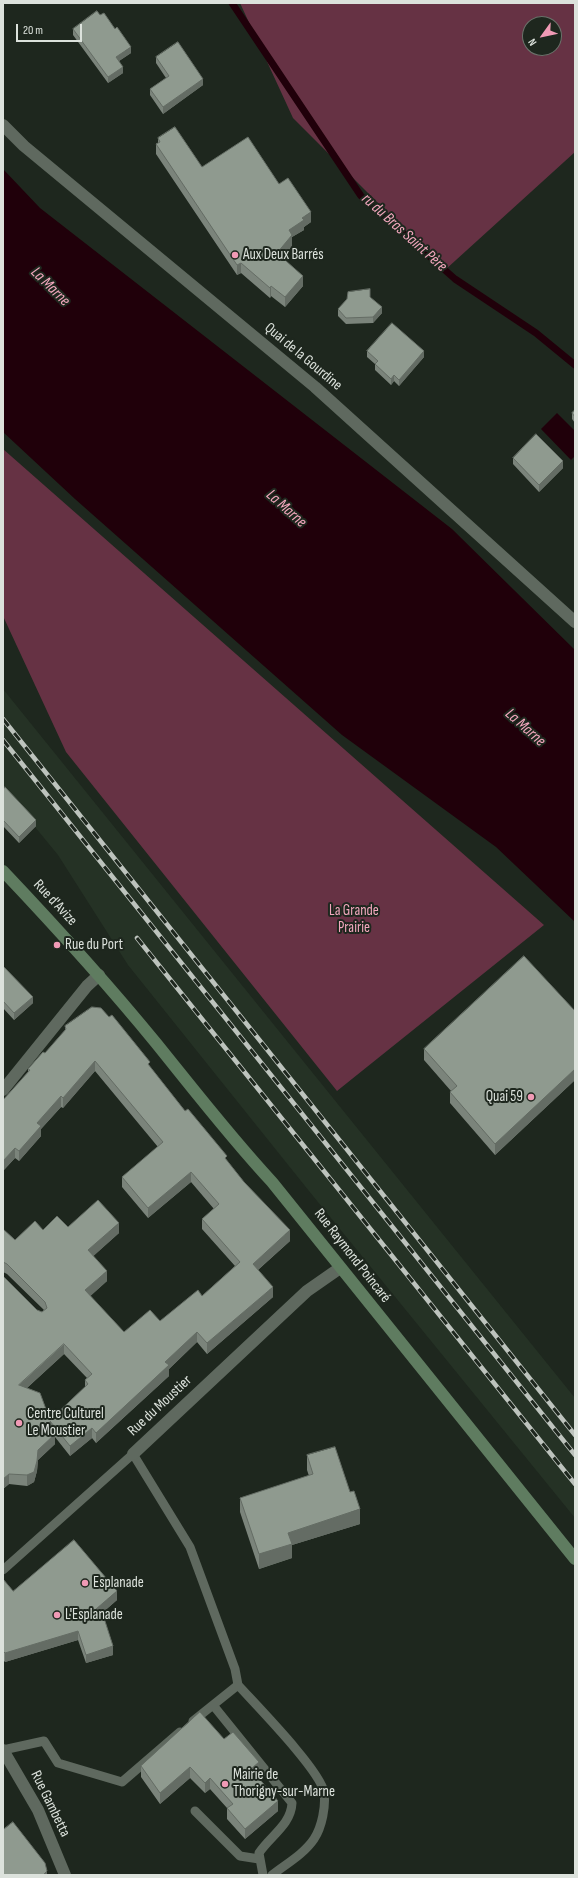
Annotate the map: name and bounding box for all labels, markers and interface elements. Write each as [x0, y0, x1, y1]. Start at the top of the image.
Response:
scale bar [18, 16, 84, 42]
north arrow [522, 16, 562, 56]
text: 20 m [23, 23, 43, 38]
text: N [525, 36, 539, 48]
water label: ru du Bras Saint Père [357, 190, 451, 276]
place label: Aux Deux Barrés [243, 246, 324, 264]
marker: Aux Deux Barrés [230, 250, 240, 260]
water label: La Marne [26, 263, 74, 311]
street label: Quai de la Gourdine [261, 319, 345, 395]
water label: La Marne [262, 486, 310, 532]
water label: La Marne [501, 705, 549, 751]
street label: Rue d'Avize [29, 876, 81, 930]
park label: La Grande Prairie [329, 902, 379, 937]
place label: Rue du Port [65, 936, 123, 954]
marker: Rue du Port [52, 940, 62, 950]
place label: Quai 59 [486, 1088, 523, 1106]
marker: Quai 59 [526, 1092, 536, 1102]
street label: Rue Raymond Poincaré [310, 1205, 394, 1307]
street label: Rue du Moustier [124, 1372, 196, 1440]
place label: Centre Culturel Le Moustier [27, 1405, 104, 1440]
marker: Centre Culturel Le Moustier [14, 1418, 24, 1428]
place label: Esplanade [93, 1574, 144, 1592]
marker: Esplanade [80, 1578, 90, 1588]
place label: L'Esplanade [65, 1606, 123, 1624]
marker: L'Esplanade [52, 1610, 62, 1620]
place label: Mairie de Thorigny-sur-Marne [233, 1766, 335, 1801]
street label: Rue Gambetta [26, 1768, 74, 1840]
marker: Mairie de Thorigny-sur-Marne [220, 1779, 230, 1789]

